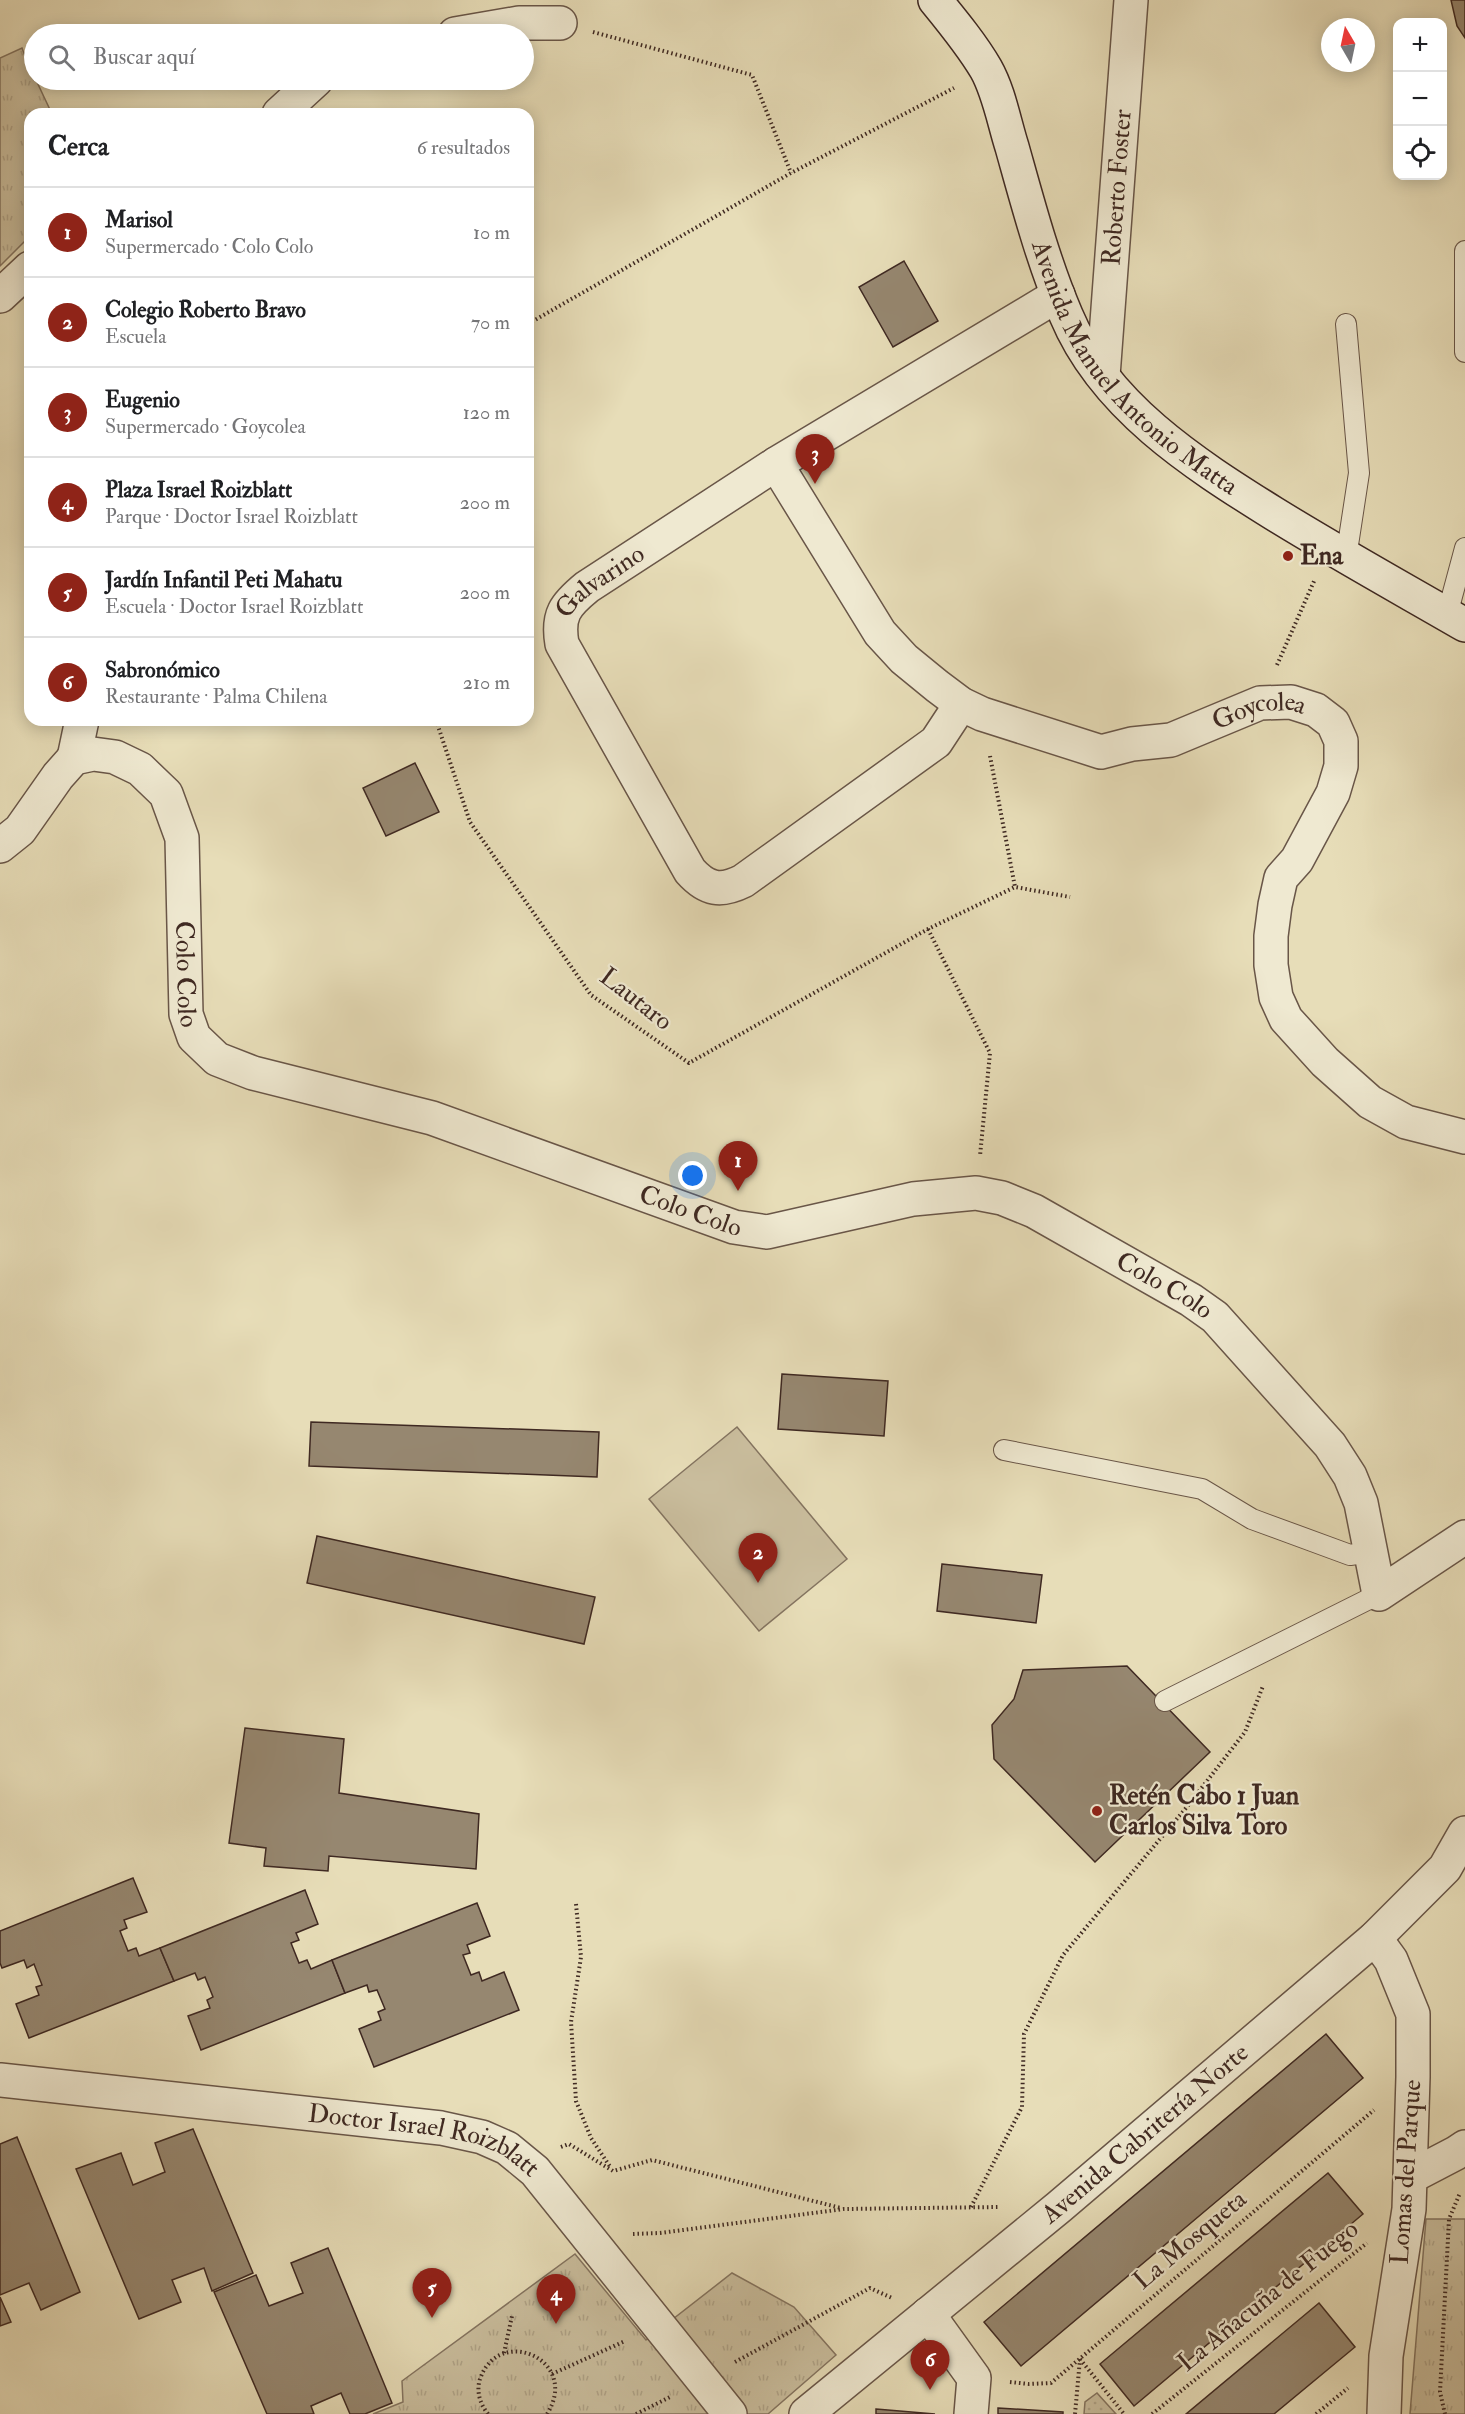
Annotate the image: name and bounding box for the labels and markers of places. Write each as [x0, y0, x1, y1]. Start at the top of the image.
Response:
pin: 3 [796, 434, 834, 484]
place label: Ena [1300, 540, 1344, 572]
marker: Ena [1281, 549, 1295, 563]
pin: 1 [718, 1142, 758, 1191]
pin: 2 [738, 1534, 777, 1583]
place label: Retén Cabo 1 Juan Carlos Silva Toro [1109, 1780, 1300, 1842]
marker: Retén Cabo 1 Juan Carlos Silva Toro [1090, 1804, 1104, 1818]
pin: 5 [412, 2268, 452, 2318]
pin: 4 [536, 2274, 576, 2324]
pin: 6 [910, 2340, 950, 2390]

